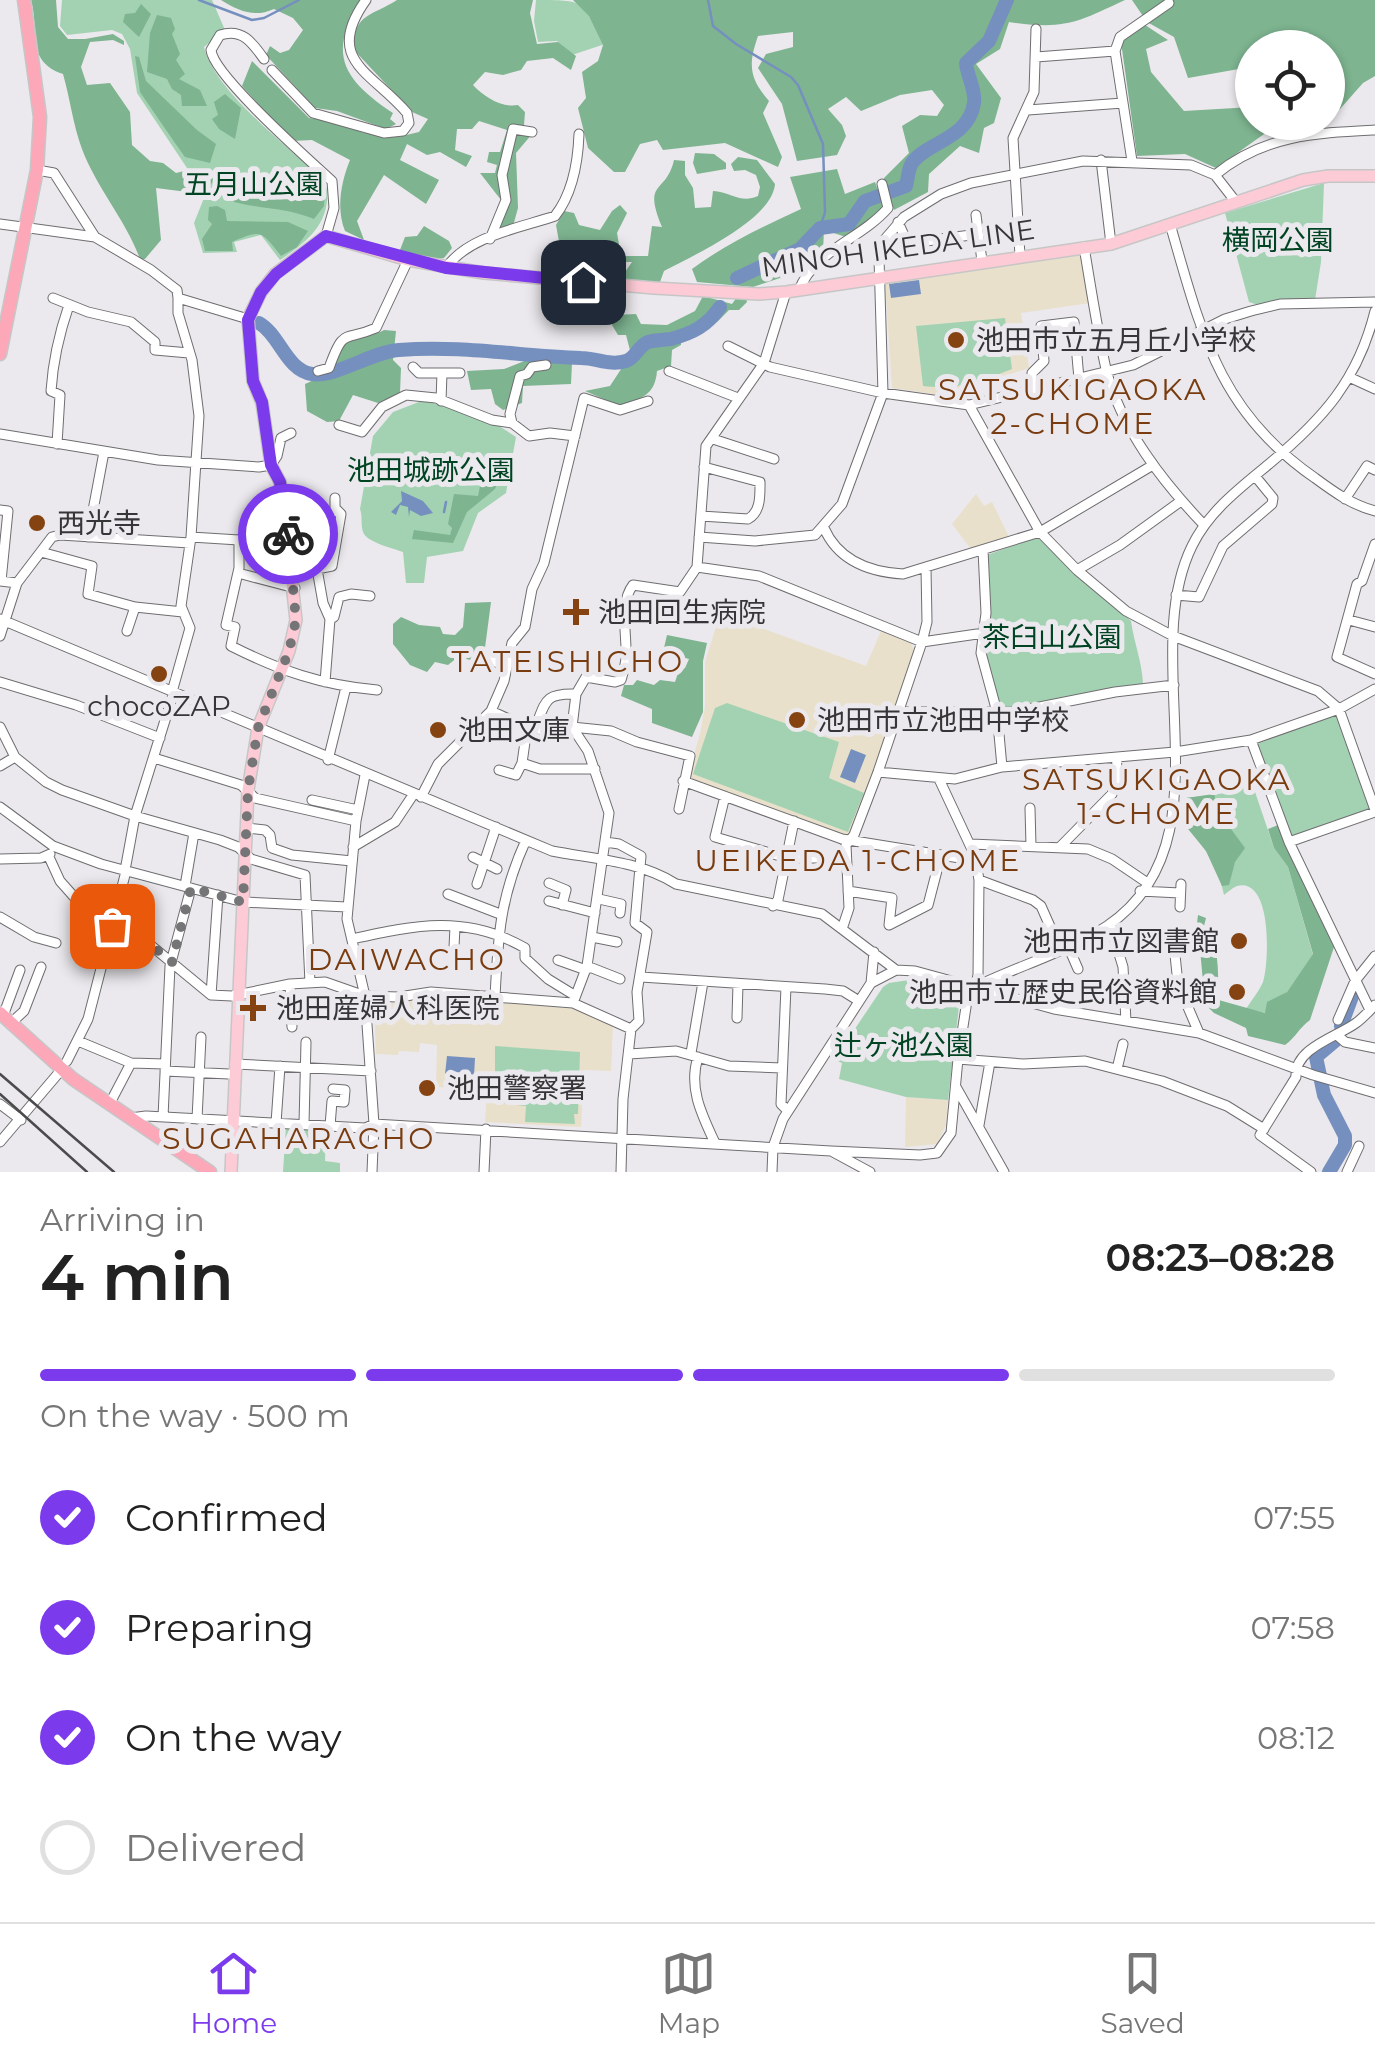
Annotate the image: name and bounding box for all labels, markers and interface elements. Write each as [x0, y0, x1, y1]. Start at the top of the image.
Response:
map controls [1235, 30, 1345, 140]
button: locate [1235, 30, 1345, 140]
park label: 五月山公園 [184, 167, 324, 201]
street label: MINOH IKEDA LINE [759, 212, 1037, 284]
park label: 横岡公園 [1222, 223, 1334, 257]
pin [541, 240, 626, 325]
icon: home [556, 255, 611, 310]
place label: 池田市立五月丘小学校 [976, 323, 1256, 357]
marker: 池田市立五月丘小学校 [945, 329, 967, 351]
district label: SATSUKIGAOKA 2-CHOME [938, 371, 1208, 442]
park label: 池田城跡公園 [347, 453, 515, 487]
courier [238, 484, 338, 584]
place label: 西光寺 [57, 506, 141, 540]
icon: bike [261, 507, 316, 562]
marker: 西光寺 [26, 512, 48, 534]
place label: 池田回生病院 [598, 595, 766, 629]
marker: 池田回生病院 [563, 599, 589, 625]
park label: 茶臼山公園 [982, 620, 1122, 654]
district label: TATEISHICHO [451, 643, 685, 680]
marker: chocoZAP [148, 663, 170, 685]
place label: chocoZAP [87, 689, 231, 723]
place label: 池田市立池田中学校 [817, 703, 1069, 737]
marker: 池田市立池田中学校 [786, 709, 808, 731]
place label: 池田文庫 [458, 713, 570, 747]
marker: 池田文庫 [427, 719, 449, 741]
district label: SATSUKIGAOKA 1-CHOME [1022, 761, 1292, 832]
district label: UEIKEDA 1-CHOME [694, 842, 1022, 879]
pin [70, 884, 155, 969]
icon: bag [85, 899, 140, 954]
place label: 池田市立図書館 [1023, 924, 1219, 958]
marker: 池田市立図書館 [1228, 930, 1250, 952]
district label: DAIWACHO [308, 941, 506, 978]
place label: 池田市立歴史民俗資料館 [909, 975, 1217, 1009]
marker: 池田市立歴史民俗資料館 [1226, 981, 1248, 1003]
place label: 池田産婦人科医院 [276, 991, 500, 1025]
marker: 池田産婦人科医院 [240, 995, 266, 1021]
park label: 辻ヶ池公園 [834, 1028, 974, 1062]
place label: 池田警察署 [447, 1071, 587, 1105]
marker: 池田警察署 [416, 1077, 438, 1099]
district label: SUGAHARACHO [162, 1120, 436, 1157]
text: Arriving in [40, 1200, 205, 1239]
text: 08:23–08:28 [1105, 1234, 1335, 1281]
text: 4 min [40, 1237, 234, 1316]
text: On the way · 500 m [40, 1396, 350, 1435]
icon: check [40, 1490, 95, 1545]
text: Confirmed [125, 1494, 328, 1541]
text: 07:55 [1253, 1498, 1335, 1537]
icon: check [40, 1600, 95, 1655]
text: Preparing [125, 1604, 314, 1651]
text: 07:58 [1251, 1608, 1335, 1647]
icon: check [40, 1710, 95, 1765]
text: On the way [125, 1714, 342, 1761]
text: 08:12 [1257, 1718, 1335, 1757]
text: Delivered [125, 1824, 306, 1871]
tab: Home [190, 1946, 277, 2040]
tab: Map [658, 1946, 720, 2040]
tab: Saved [1101, 1946, 1185, 2040]

